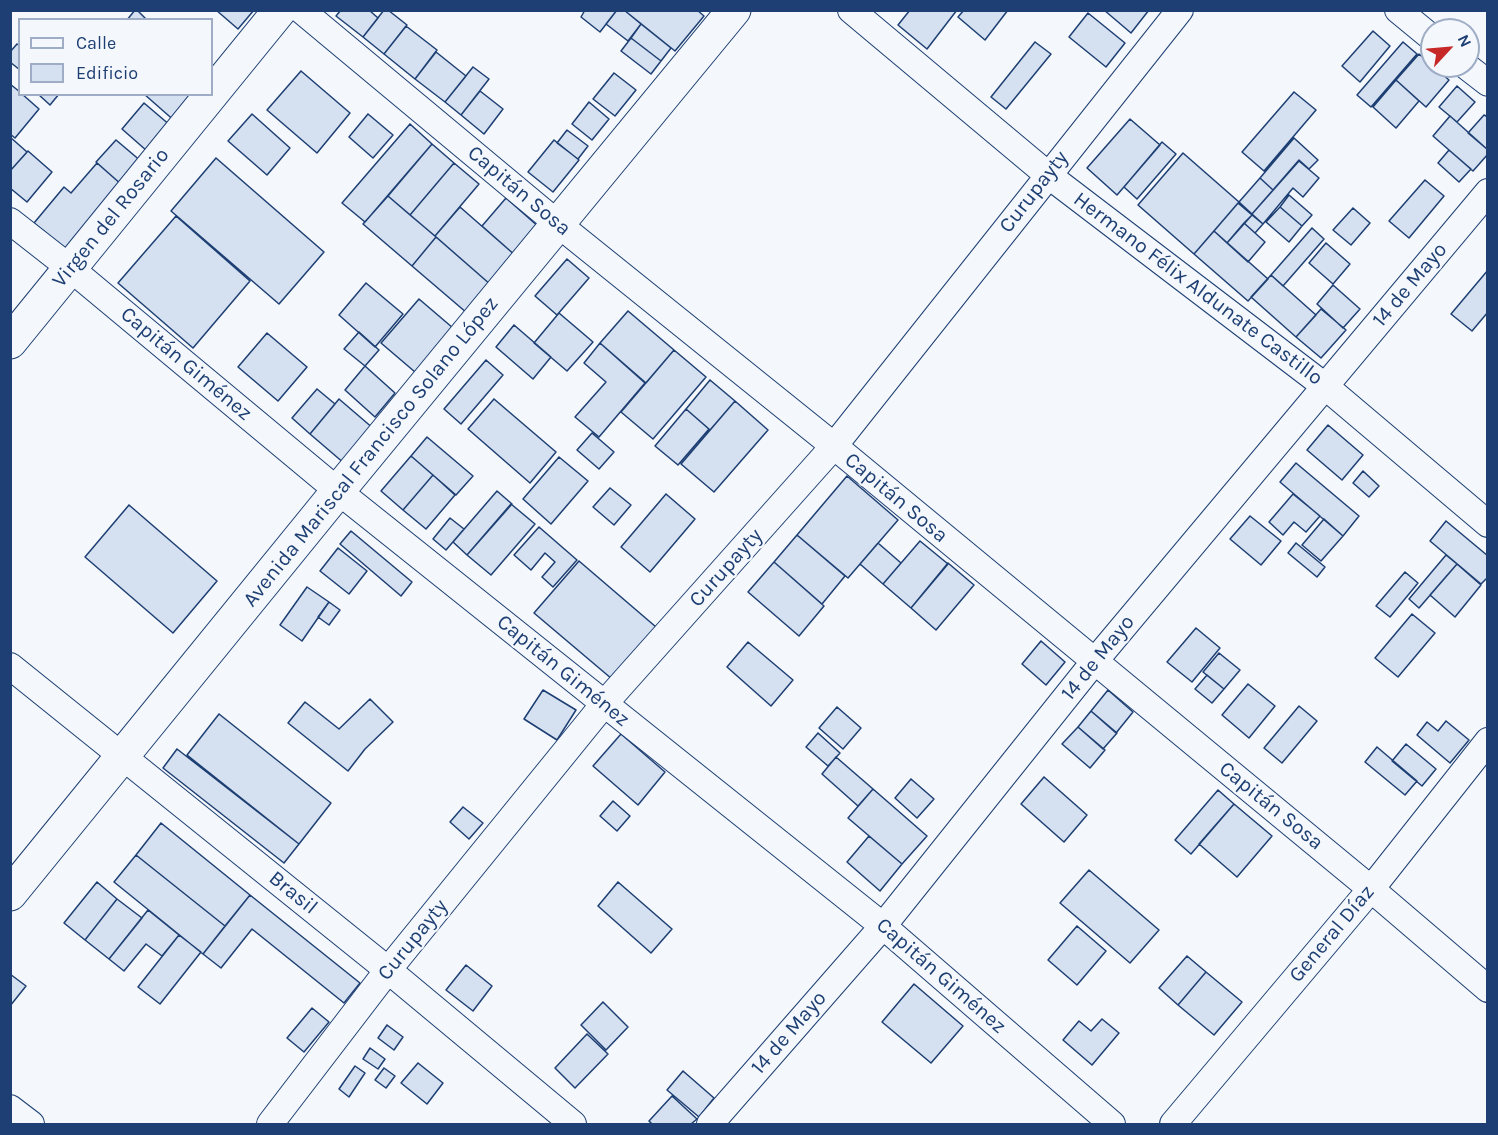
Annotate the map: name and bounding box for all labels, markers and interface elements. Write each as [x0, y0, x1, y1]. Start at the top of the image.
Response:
legend [18, 18, 213, 96]
north arrow [1420, 18, 1480, 78]
text: N [1454, 31, 1476, 50]
text: Calle [76, 32, 116, 54]
text: Edificio [76, 62, 138, 84]
street label: Capitán Sosa [462, 141, 576, 241]
street label: Virgen del Rosario [47, 143, 175, 293]
street label: Curupayty [994, 146, 1074, 238]
street label: Hermano Félix Aldunate Castillo [1068, 187, 1328, 391]
street label: 14 de Mayo [1367, 238, 1453, 332]
street label: Avenida Mariscal Francisco Solano López [238, 292, 504, 612]
street label: Capitán Giménez [115, 302, 257, 426]
street label: Capitán Sosa [839, 448, 953, 548]
street label: Curupayty [684, 523, 768, 613]
street label: Capitán Giménez [491, 610, 635, 732]
street label: 14 de Mayo [1056, 610, 1140, 706]
street label: Capitán Sosa [1214, 756, 1328, 856]
street label: Brasil [264, 866, 322, 920]
street label: General Díaz [1284, 880, 1380, 988]
street label: Curupayty [373, 894, 453, 986]
street label: Capitán Giménez [871, 913, 1011, 1039]
street label: 14 de Mayo [746, 986, 832, 1080]

